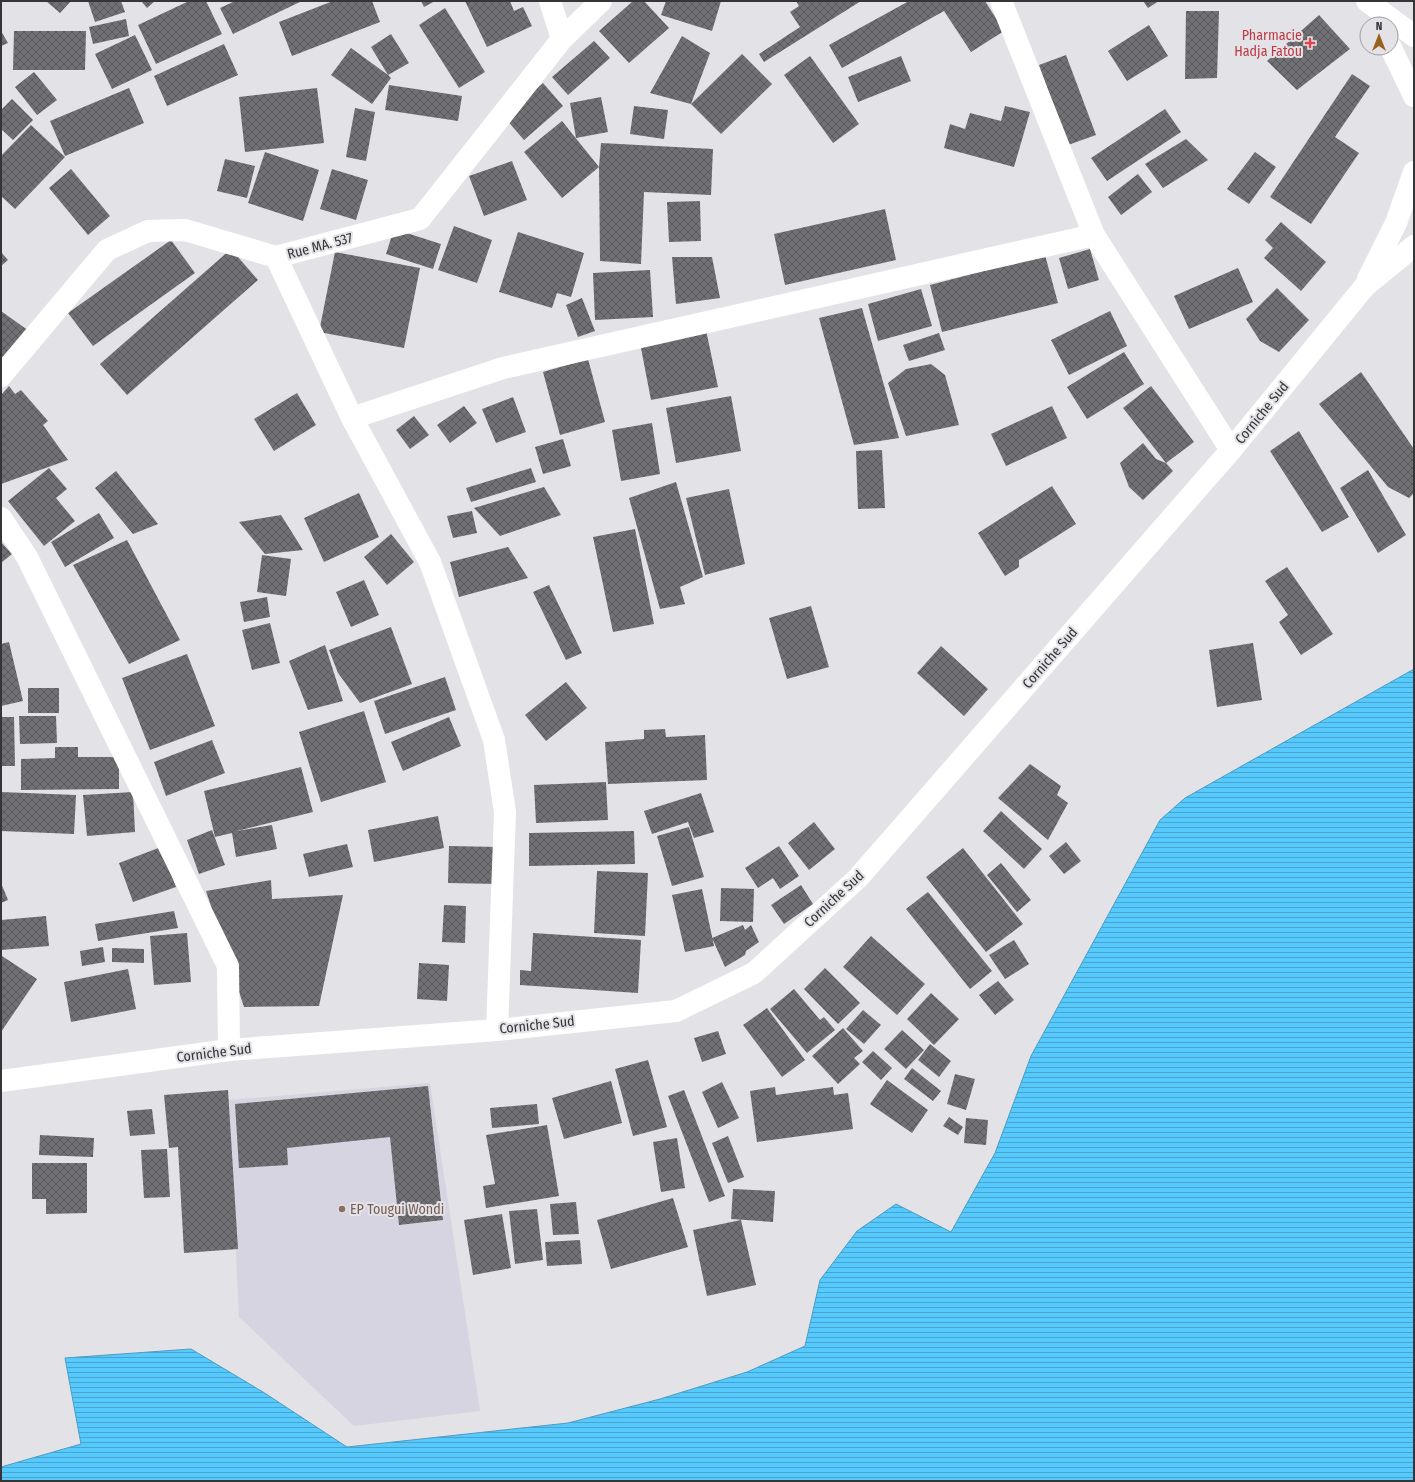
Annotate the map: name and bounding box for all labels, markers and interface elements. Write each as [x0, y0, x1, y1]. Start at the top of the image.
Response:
north arrow [1359, 16, 1399, 56]
text: N [1376, 20, 1382, 33]
place label: Pharmacie Hadja Fatou [1234, 27, 1302, 60]
marker: Pharmacie Hadja Fatou [1305, 38, 1315, 48]
street label: Rue MA. 537 [285, 229, 355, 263]
street label: Corniche Sud [1232, 378, 1292, 448]
street label: Corniche Sud [1019, 624, 1081, 692]
street label: Corniche Sud [801, 867, 867, 931]
street label: Corniche Sud [499, 1013, 575, 1037]
street label: Corniche Sud [176, 1040, 252, 1066]
place label: EP Tougui Wondi [350, 1201, 444, 1218]
marker: EP Tougui Wondi [337, 1204, 347, 1214]

